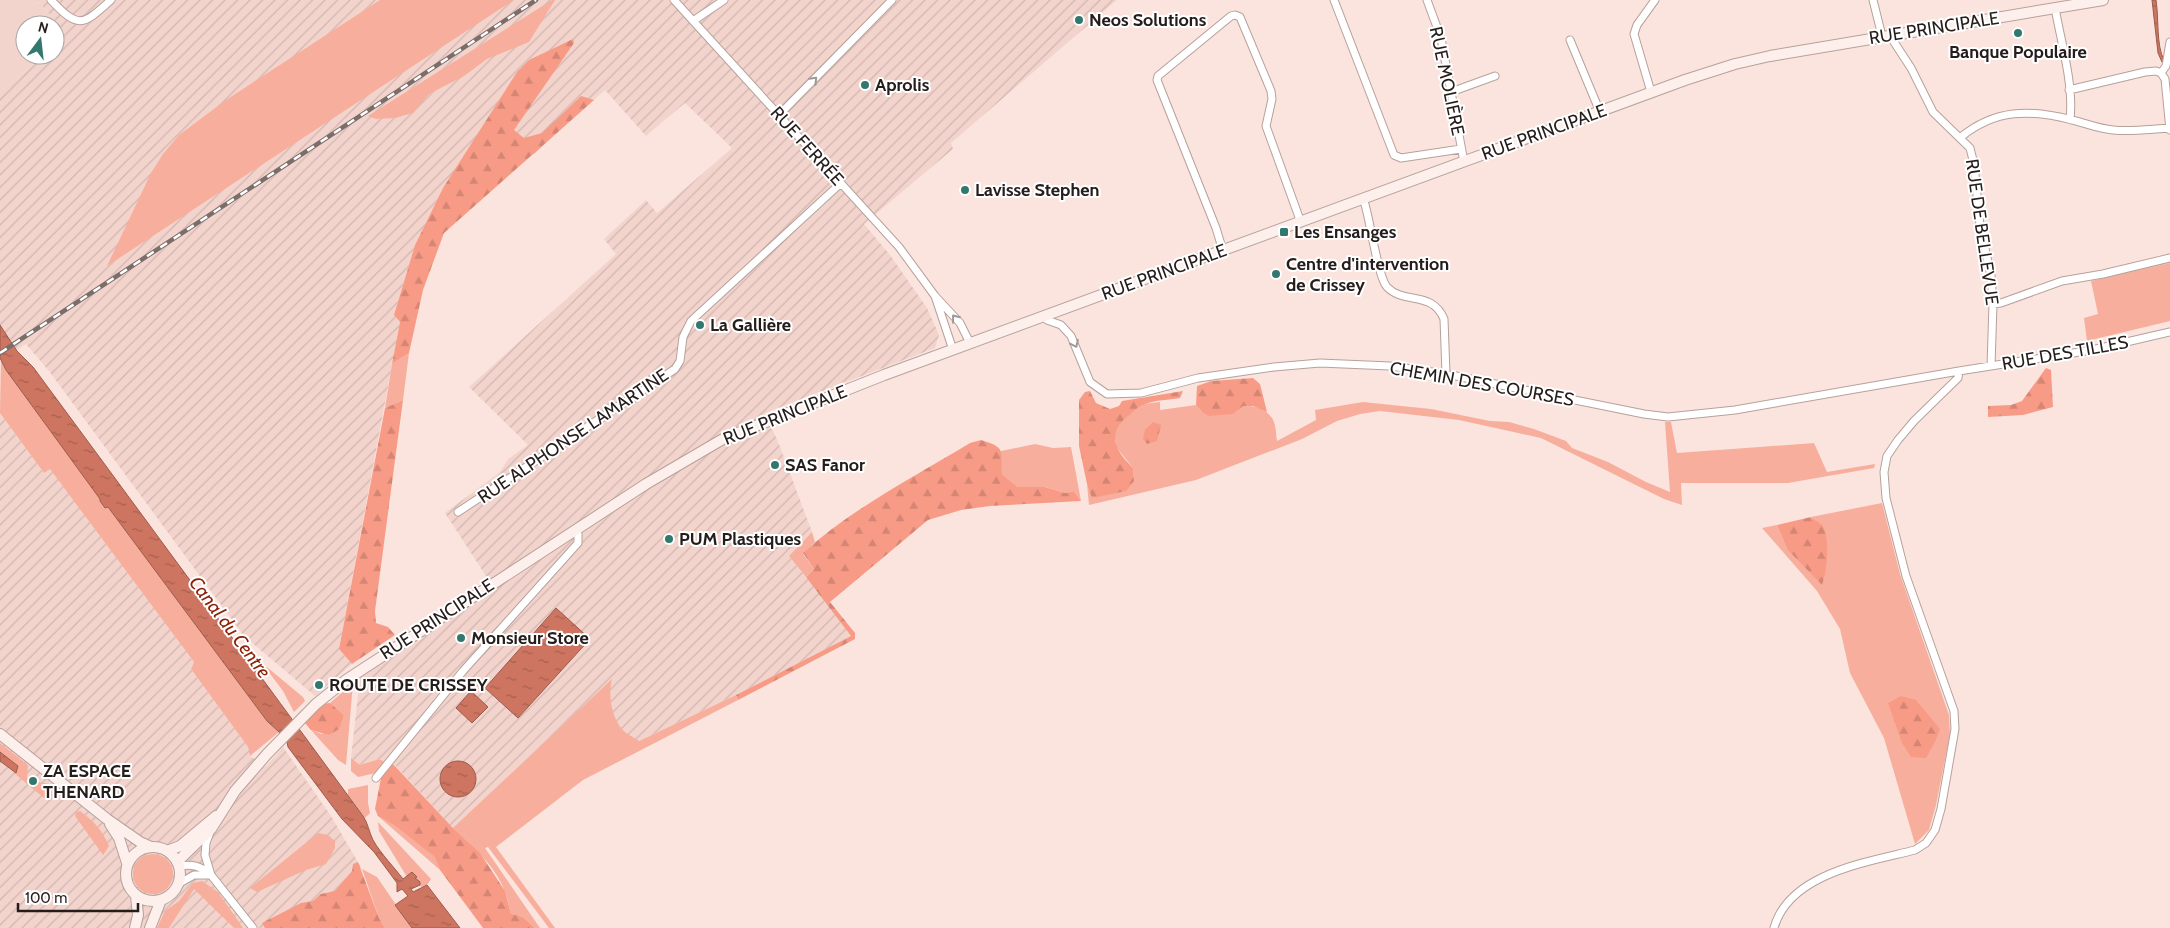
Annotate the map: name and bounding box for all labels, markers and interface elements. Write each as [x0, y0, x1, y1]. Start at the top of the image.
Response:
street label: RUE PRINCIPALE [1867, 7, 2001, 49]
place label: Neos Solutions [1089, 9, 1207, 31]
marker: Neos Solutions [1073, 14, 1085, 26]
north arrow [15, 15, 65, 65]
text: N [36, 17, 50, 37]
street label: RUE MOLIÈRE [1425, 25, 1469, 137]
marker: Banque Populaire [2012, 27, 2024, 39]
place label: Banque Populaire [1949, 41, 2087, 63]
place label: Aprolis [875, 74, 930, 96]
one-way arrow [808, 77, 817, 86]
marker: Aprolis [859, 79, 871, 91]
street label: RUE PRINCIPALE [1478, 99, 1610, 165]
street label: RUE FERRÉE [766, 102, 848, 190]
street label: RUE DE BELLEVUE [1961, 157, 2003, 307]
place label: Lavisse Stephen [975, 179, 1100, 201]
marker: Lavisse Stephen [959, 184, 971, 196]
place label: Les Ensanges [1294, 221, 1397, 243]
marker: Les Ensanges [1278, 226, 1290, 238]
street label: RUE PRINCIPALE [1098, 239, 1230, 305]
place label: Centre d'intervention de Crissey [1286, 253, 1449, 296]
marker: Centre d'intervention de Crissey [1270, 268, 1282, 280]
place label: La Gallière [710, 314, 791, 336]
one-way arrow [953, 315, 961, 324]
marker: La Gallière [694, 319, 706, 331]
street label: RUE DES TILLES [2000, 331, 2130, 375]
one-way arrow [1069, 339, 1079, 348]
street label: CHEMIN DES COURSES [1388, 357, 1576, 411]
street label: RUE ALPHONSE LAMARTINE [473, 364, 673, 508]
street label: RUE PRINCIPALE [720, 380, 850, 450]
place label: SAS Fanor [785, 454, 865, 476]
marker: SAS Fanor [769, 459, 781, 471]
place label: PUM Plastiques [679, 528, 801, 550]
marker: PUM Plastiques [663, 533, 675, 545]
water label: Canal du Centre [184, 572, 276, 683]
street label: RUE PRINCIPALE [376, 574, 498, 664]
place label: Monsieur Store [471, 627, 589, 649]
marker: Monsieur Store [455, 632, 467, 644]
place label: ROUTE DE CRISSEY [329, 674, 489, 696]
marker: ROUTE DE CRISSEY [313, 679, 325, 691]
place label: ZA ESPACE THENARD [43, 760, 131, 803]
marker: ZA ESPACE THENARD [27, 775, 39, 787]
scale bar [18, 880, 138, 912]
text: 100 m [25, 889, 67, 907]

